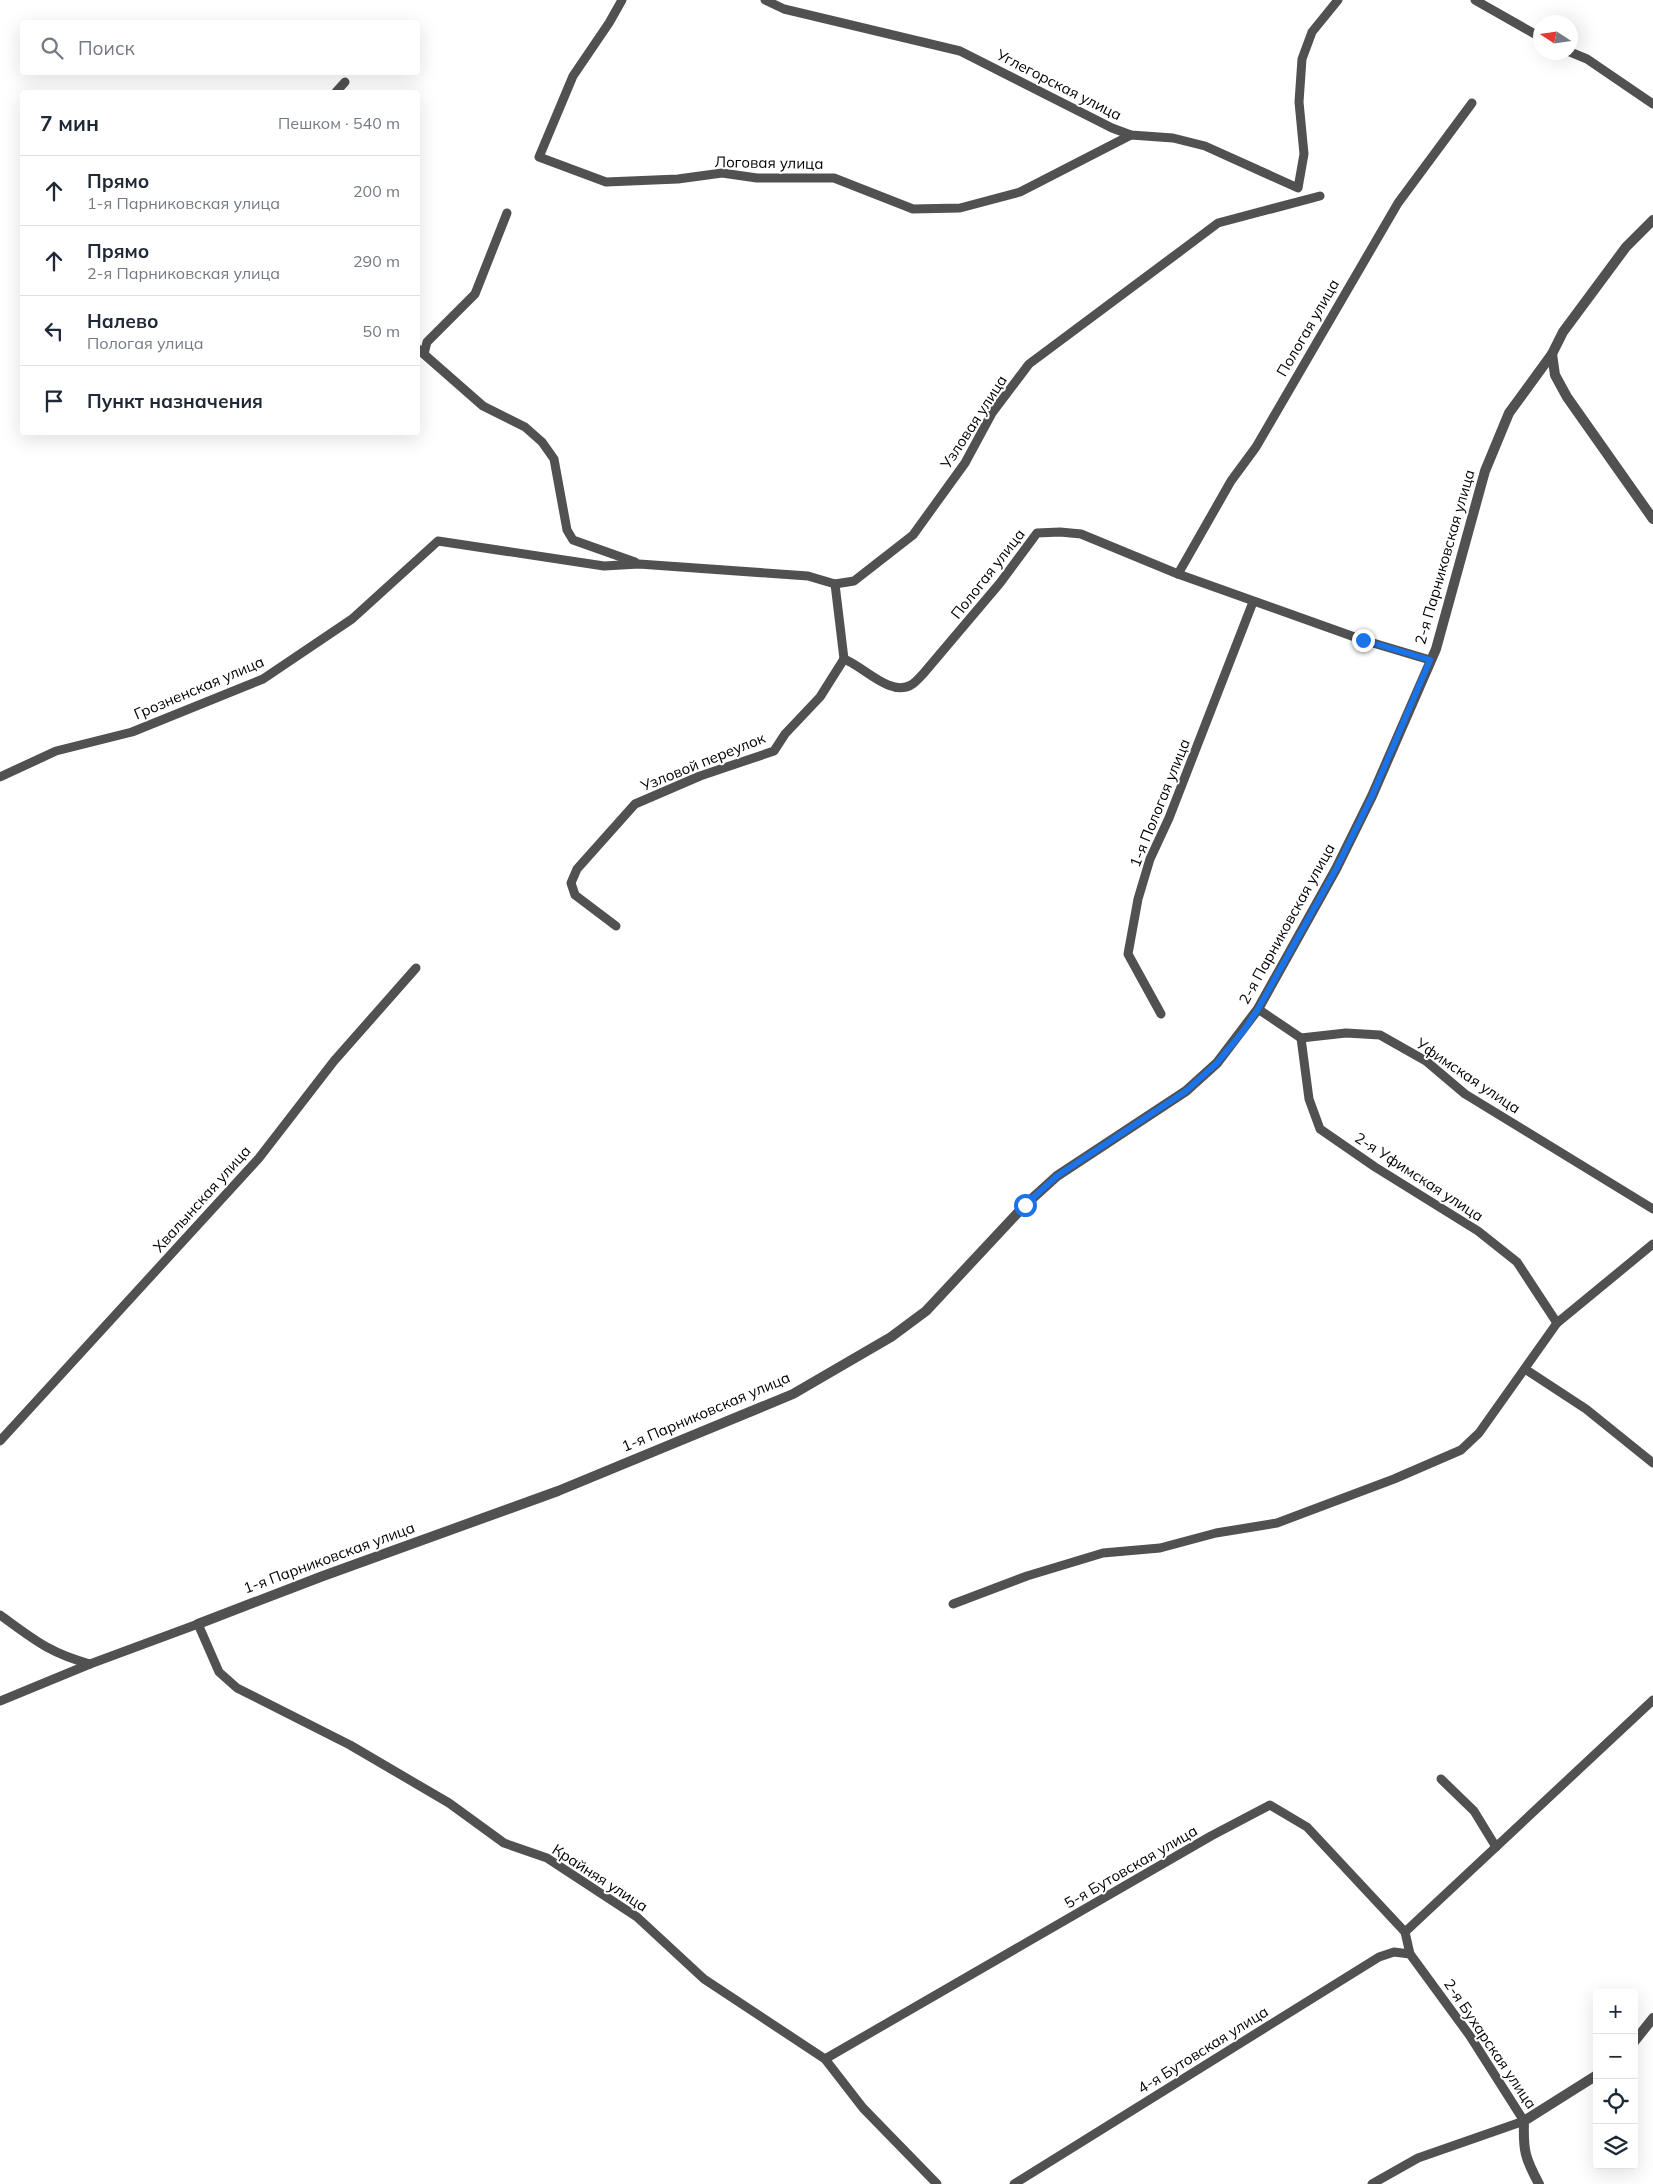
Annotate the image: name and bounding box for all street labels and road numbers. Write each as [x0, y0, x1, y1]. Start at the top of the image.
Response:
street label: Углегорская улица [993, 44, 1125, 124]
street label: Логовая улица [714, 152, 824, 173]
street label: Пологая улица [1272, 276, 1343, 380]
street label: Узловая улица [936, 371, 1011, 473]
street label: 2-я Парниковская улица [1410, 467, 1479, 647]
street label: Пологая улица [946, 525, 1029, 623]
street label: Грозненская улица [131, 652, 267, 724]
street label: Узловой переулок [637, 728, 769, 796]
street label: 1-я Пологая улица [1125, 736, 1194, 870]
street label: 2-я Парниковская улица [1234, 840, 1339, 1008]
street label: Уфимская улица [1412, 1033, 1524, 1118]
street label: 2-я Уфимская улица [1351, 1128, 1487, 1225]
street label: Хвалынская улица [149, 1141, 254, 1256]
street label: 1-я Парниковская улица [619, 1367, 793, 1456]
street label: 1-я Парниковская улица [241, 1518, 417, 1597]
street label: 5-я Бутовская улица [1061, 1821, 1201, 1912]
street label: Крайняя улица [549, 1840, 652, 1916]
street label: 2-я Бухарская улица [1440, 1975, 1541, 2112]
street label: 4-я Бутовская улица [1134, 2002, 1272, 2097]

